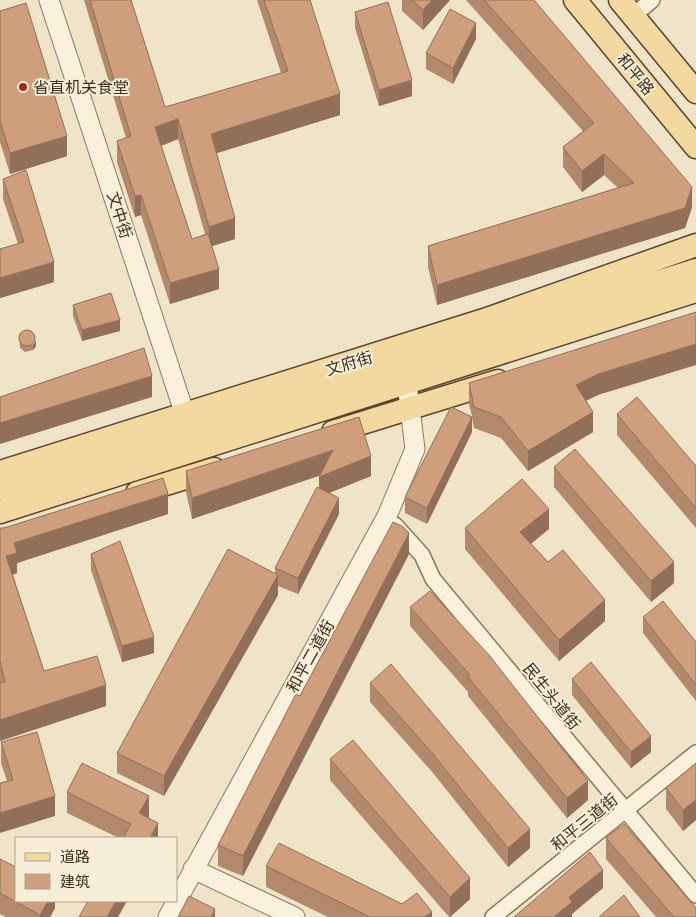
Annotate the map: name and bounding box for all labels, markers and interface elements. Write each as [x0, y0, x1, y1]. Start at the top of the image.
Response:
street label: 和平路 [612, 47, 661, 100]
place label: 省直机关食堂 [33, 74, 129, 98]
marker: 省直机关食堂 [17, 81, 29, 93]
street label: 文中街 [102, 188, 140, 241]
street label: 文府街 [322, 344, 375, 381]
street label: 和平二道街 [279, 615, 339, 696]
street label: 民生头道街 [518, 657, 587, 734]
street label: 和平三道街 [545, 787, 622, 856]
legend [15, 837, 178, 902]
text: 道路 [60, 844, 90, 867]
text: 建筑 [60, 869, 90, 892]

